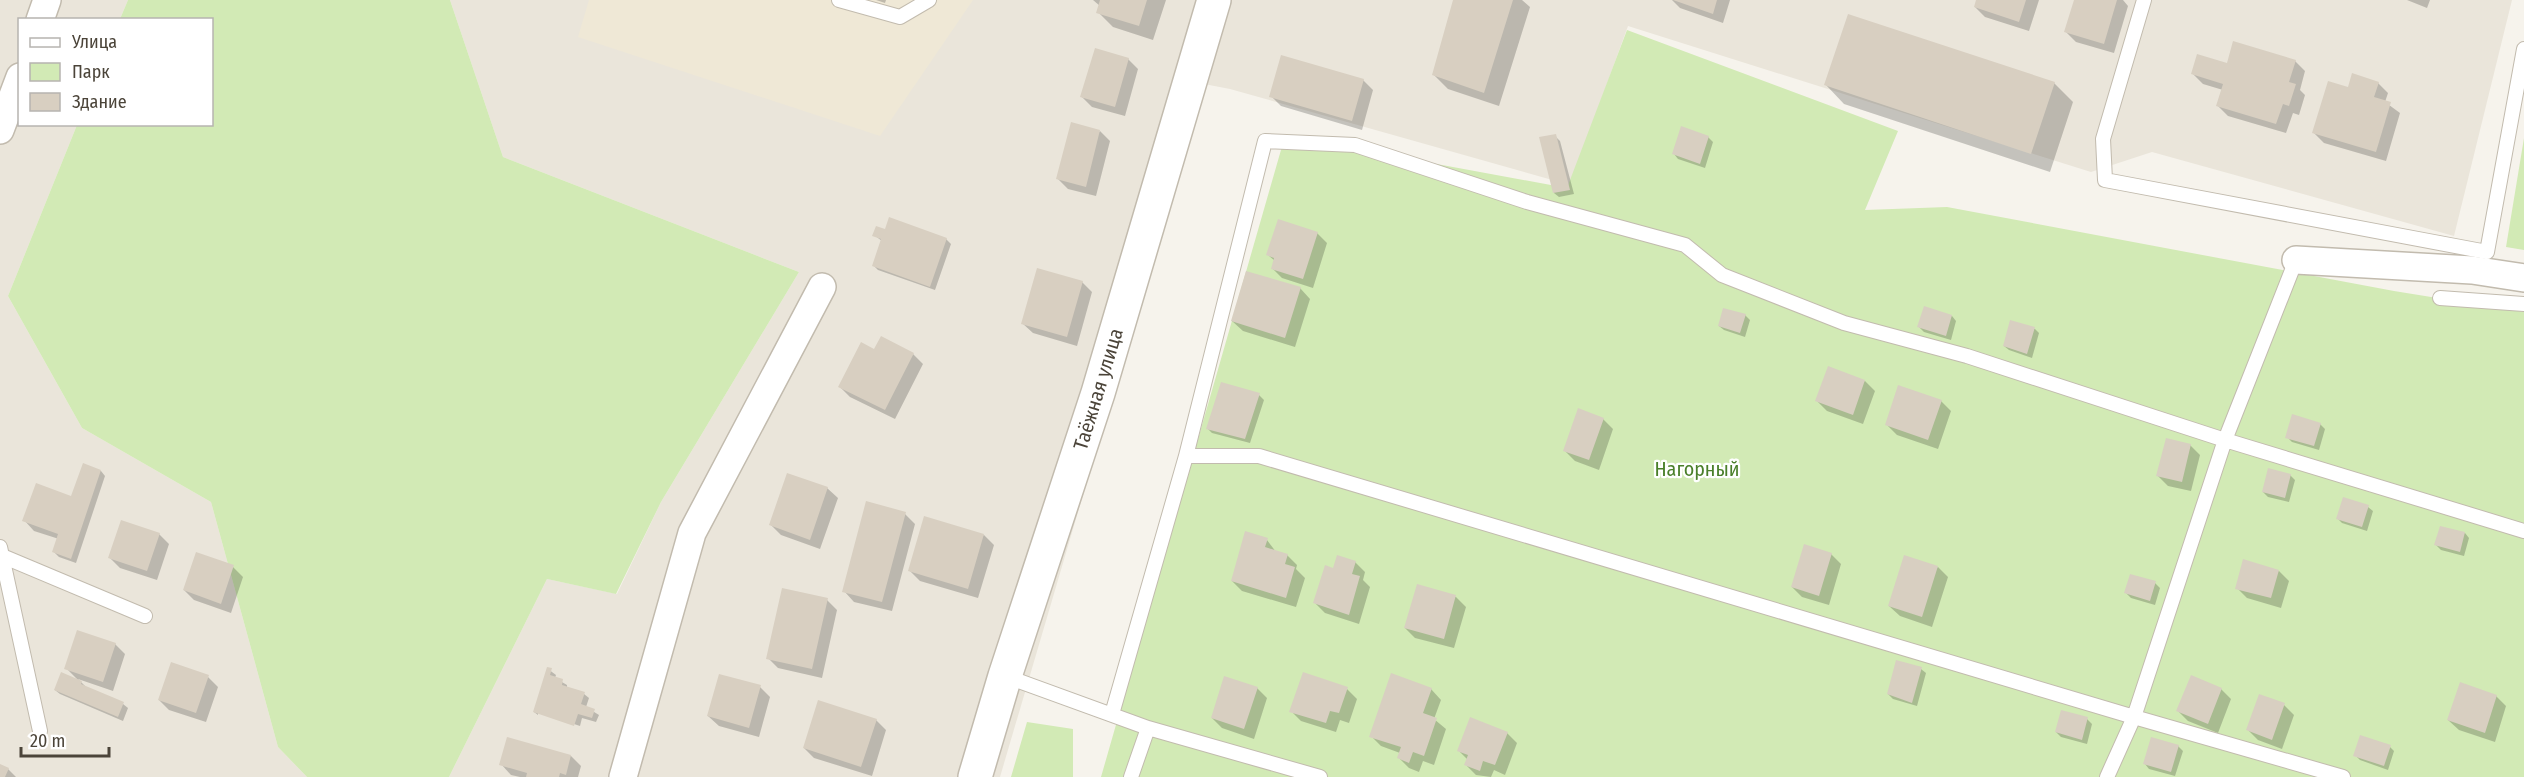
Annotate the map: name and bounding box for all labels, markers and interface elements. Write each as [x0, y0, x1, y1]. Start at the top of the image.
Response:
legend [18, 18, 213, 126]
text: Улица [71, 31, 117, 53]
text: Парк [72, 61, 110, 83]
text: Здание [72, 91, 127, 113]
street label: Таёжная улица [1068, 325, 1128, 453]
park label: Нагорный [1654, 457, 1740, 481]
scale bar [21, 720, 110, 758]
text: 20 m [30, 730, 65, 752]

